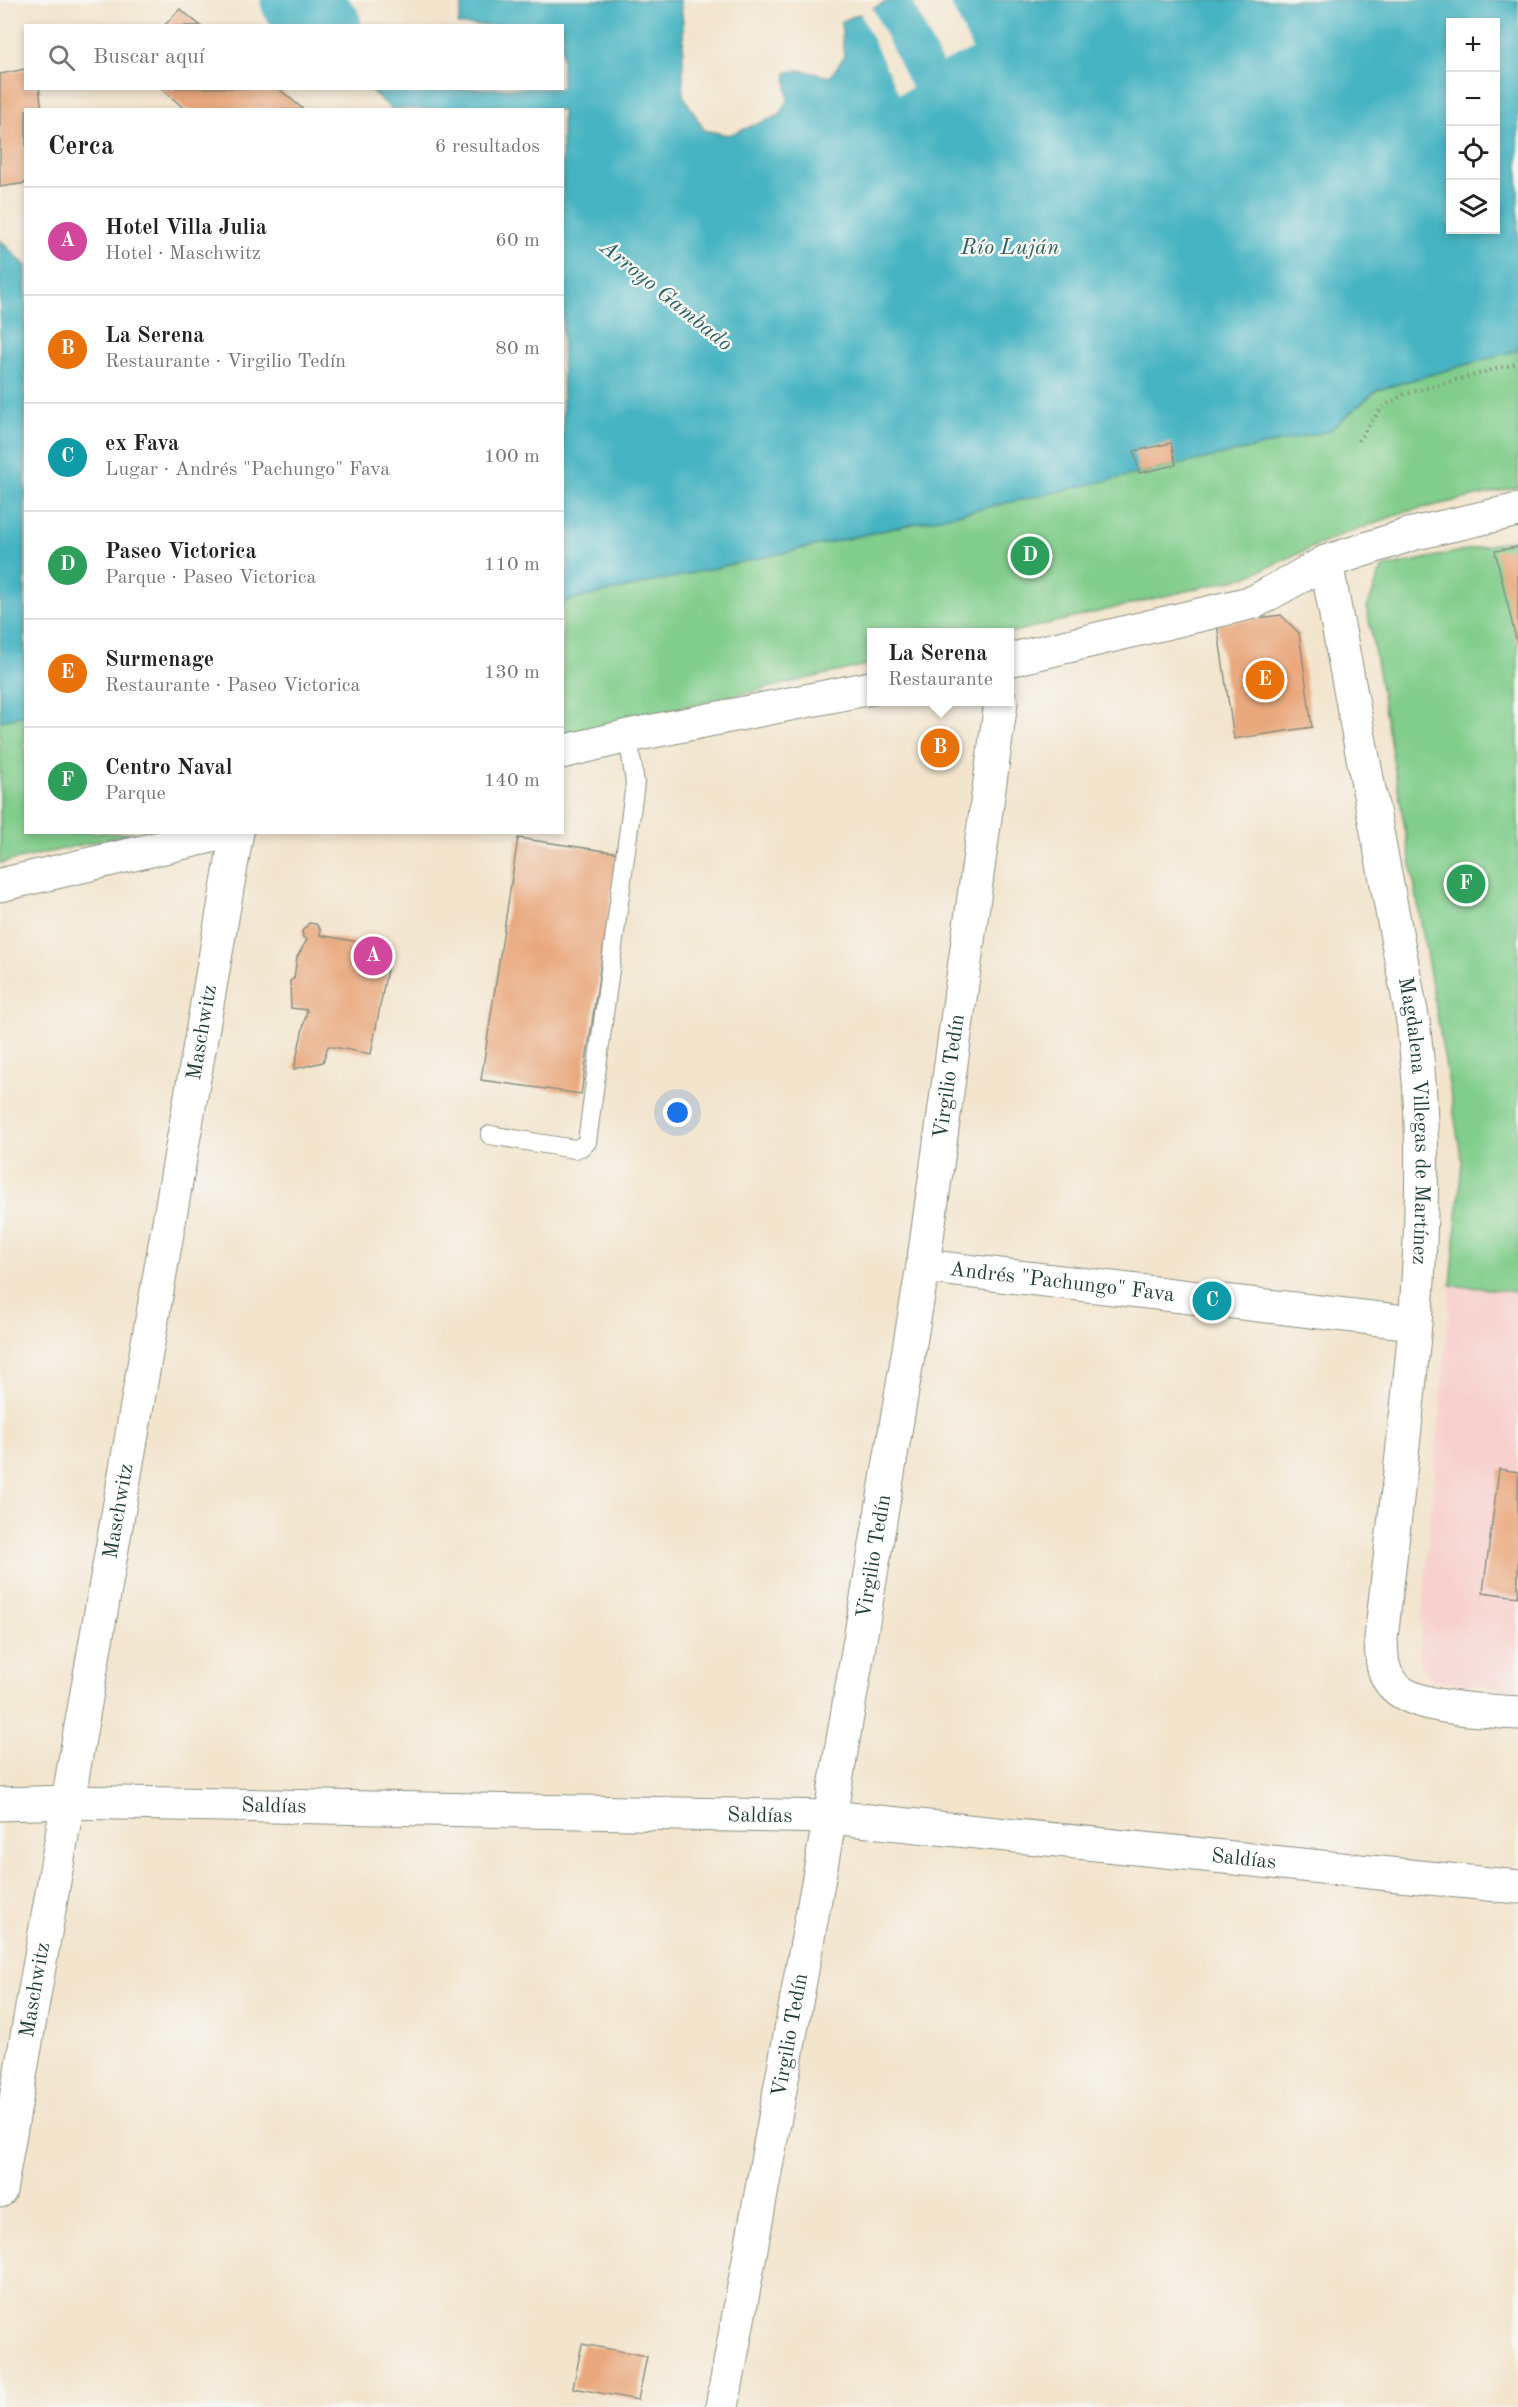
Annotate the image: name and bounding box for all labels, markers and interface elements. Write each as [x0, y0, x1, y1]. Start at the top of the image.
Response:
map controls [1446, 18, 1500, 234]
button: + [1446, 18, 1500, 72]
search box [24, 24, 564, 90]
icon: search [45, 41, 78, 74]
text: Buscar aquí [93, 46, 205, 68]
button: − [1446, 72, 1500, 126]
button: locate [1446, 126, 1500, 180]
text: Cerca [48, 134, 114, 160]
text: 6 resultados [435, 137, 540, 157]
button: layers [1446, 180, 1500, 234]
text: Hotel Villa Julia [105, 217, 267, 239]
text: A [60, 231, 75, 251]
text: 60 m [495, 231, 540, 251]
water label: Arroyo Gambado [595, 236, 736, 356]
water label: Río Luján [960, 237, 1060, 259]
text: Hotel · Maschwitz [105, 244, 261, 264]
text: La Serena [105, 325, 204, 347]
text: B [60, 339, 75, 359]
text: 80 m [495, 339, 540, 359]
text: Restaurante · Virgilio Tedín [105, 352, 346, 372]
text: ex Fava [105, 433, 179, 455]
text: C [61, 447, 74, 467]
text: 100 m [484, 447, 540, 467]
text: Lugar · Andrés "Pachungo" Fava [105, 460, 390, 480]
pin: D [1010, 534, 1050, 578]
text: Paseo Victorica [105, 541, 257, 563]
text: D [60, 555, 75, 575]
text: 110 m [484, 555, 540, 575]
text: Parque · Paseo Victorica [105, 568, 316, 588]
popup [867, 628, 1014, 706]
text: La Serena [888, 643, 988, 665]
text: Surmenage [105, 649, 214, 671]
pin: E [1246, 658, 1284, 702]
text: E [61, 663, 74, 683]
text: 130 m [484, 663, 540, 683]
text: Restaurante [888, 670, 993, 690]
text: Restaurante · Paseo Victorica [105, 676, 360, 696]
pin: B [920, 726, 960, 771]
text: Centro Naval [105, 757, 233, 779]
text: F [61, 771, 74, 791]
text: 140 m [484, 771, 540, 791]
text: Parque [105, 784, 166, 804]
pin: F [1446, 862, 1486, 906]
pin: A [354, 934, 392, 978]
street label: Magdalena Villegas de Martínez [1394, 975, 1432, 1265]
street label: Maschwitz [183, 983, 221, 1082]
street label: Virgilio Tedín [930, 1013, 968, 1140]
your location [663, 1098, 692, 1127]
street label: Andrés "Pachungo" Fava [949, 1259, 1176, 1306]
pin: C [1192, 1278, 1232, 1324]
street label: Maschwitz [100, 1462, 137, 1560]
street label: Virgilio Tedín [853, 1493, 895, 1620]
street label: Saldías [241, 1795, 307, 1817]
street label: Saldías [727, 1804, 793, 1827]
street label: Saldías [1210, 1845, 1277, 1873]
street label: Maschwitz [16, 1941, 54, 2039]
street label: Virgilio Tedín [768, 1972, 812, 2099]

